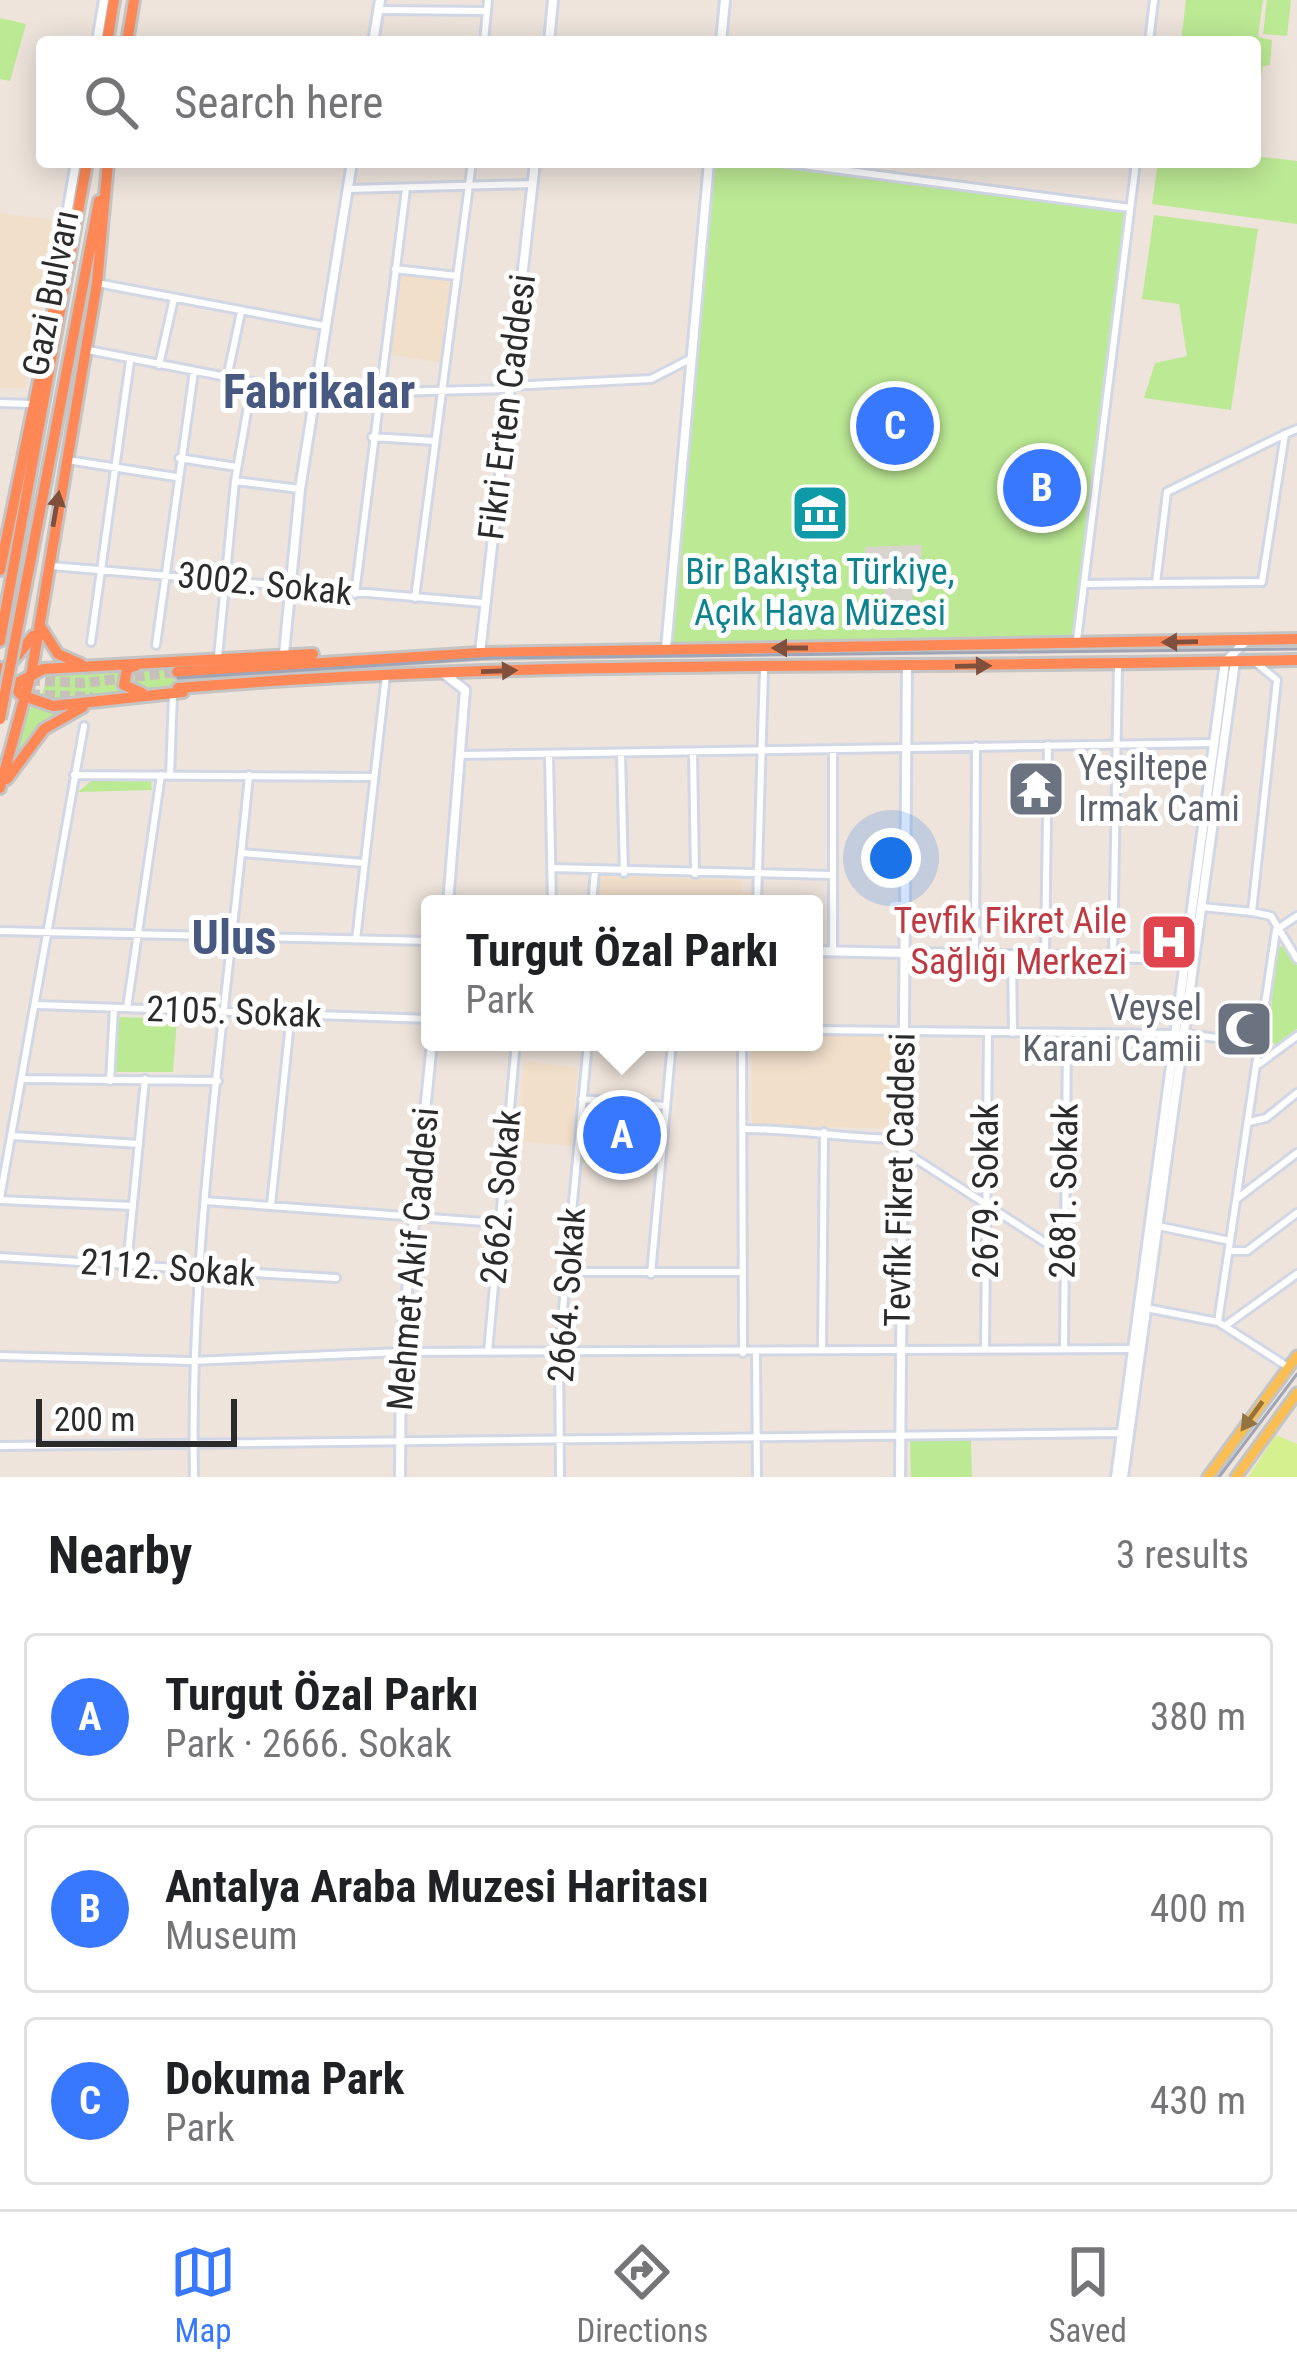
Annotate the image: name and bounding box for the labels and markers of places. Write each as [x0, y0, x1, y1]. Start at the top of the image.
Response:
pin: C [856, 381, 934, 471]
pin: B [1003, 443, 1081, 533]
museum icon: Bir Bakışta Türkiye, Açık Hava Müzesi [789, 482, 851, 544]
place label: Bir Bakışta Türkiye, Açık Hava Müzesi [685, 551, 955, 634]
place label: Yeşiltepe Irmak Cami [1078, 747, 1240, 830]
temple icon: Yeşiltepe Irmak Cami [1005, 758, 1067, 820]
place label: Tevfik Fikret Aile Sağlığı Merkezi [893, 900, 1127, 983]
hospital icon: Tevfik Fikret Aile Sağlığı Merkezi [1138, 911, 1200, 973]
place label: Veysel Karani Camii [1022, 987, 1202, 1070]
mosque icon: Veysel Karani Camii [1213, 998, 1275, 1060]
pin: A [583, 1090, 661, 1180]

